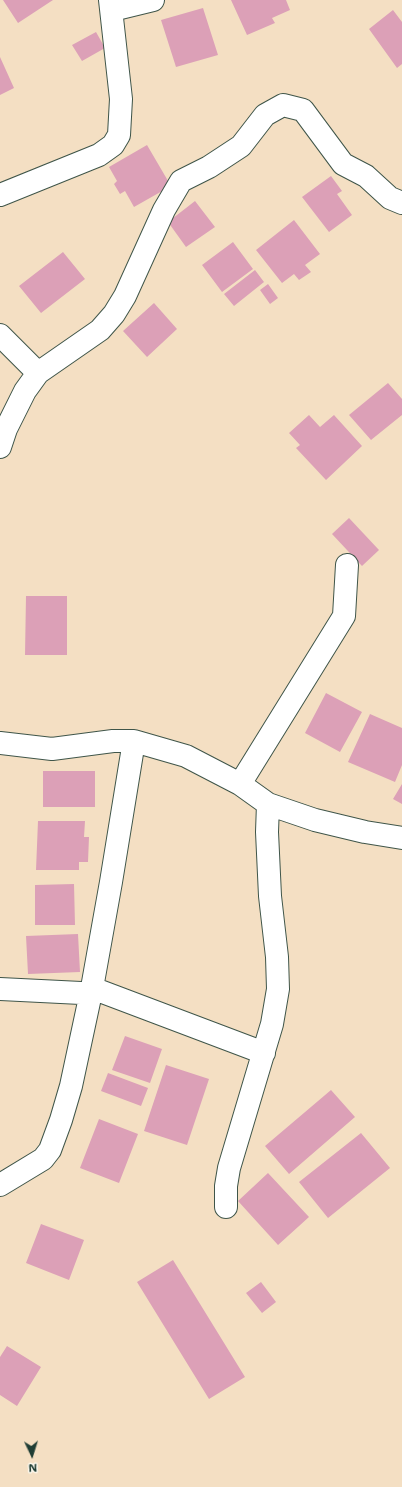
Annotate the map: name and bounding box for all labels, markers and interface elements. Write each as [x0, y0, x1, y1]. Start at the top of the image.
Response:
north arrow [12, 1435, 52, 1475]
text: N [28, 1460, 38, 1475]

